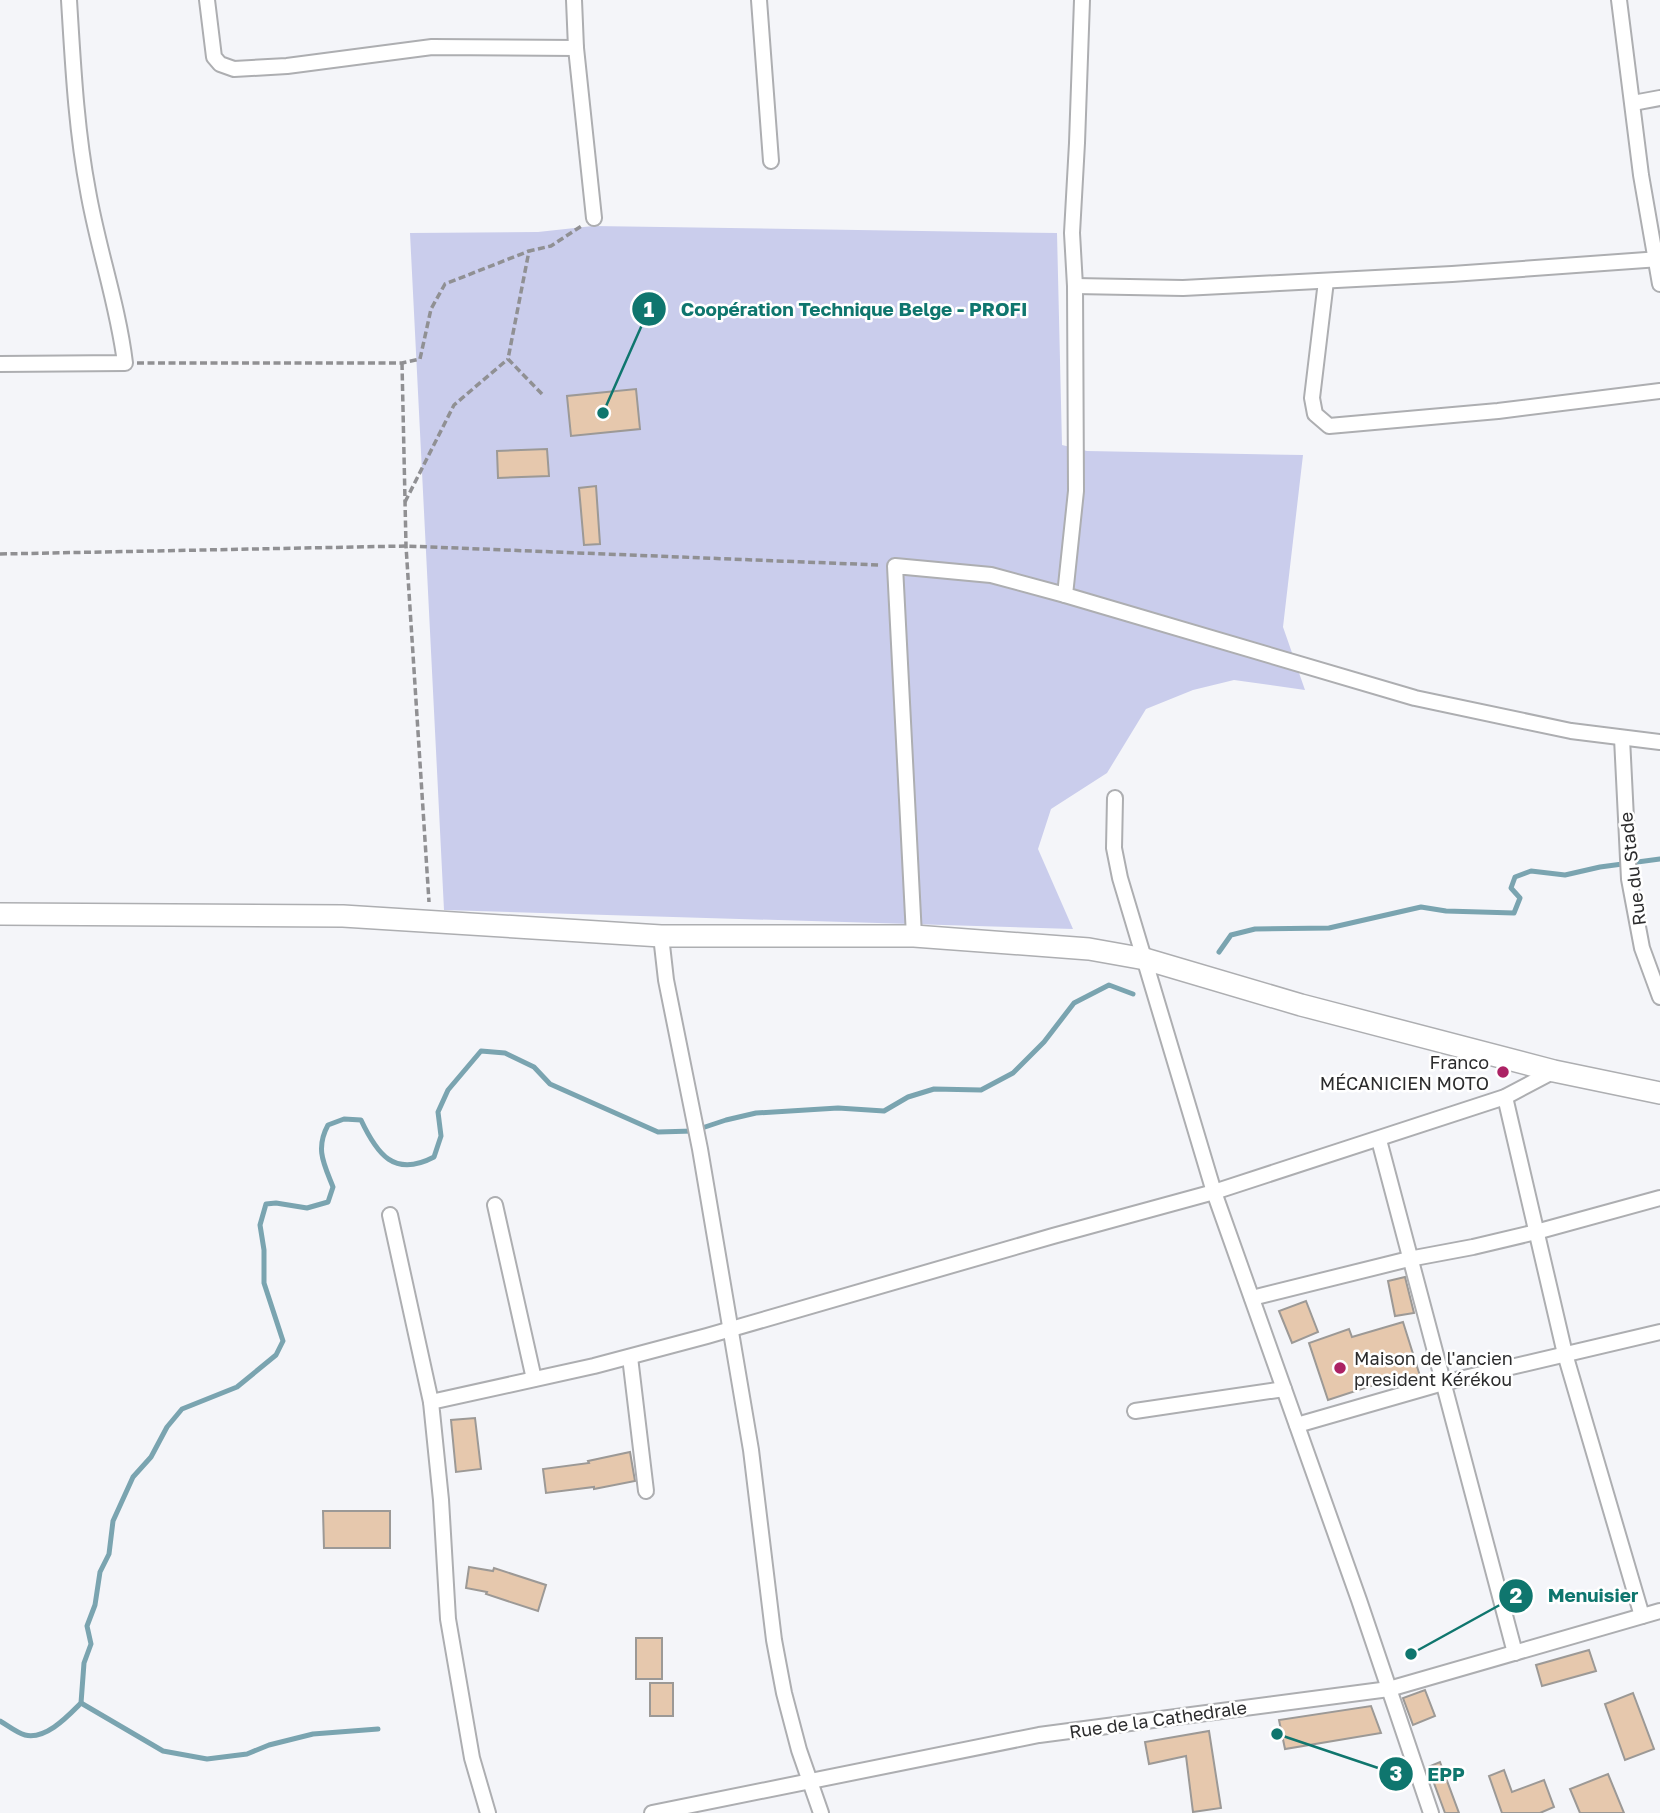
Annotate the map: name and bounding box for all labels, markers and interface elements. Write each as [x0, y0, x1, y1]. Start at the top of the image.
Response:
callout: Coopération Technique Belge - PROFI [632, 289, 1041, 329]
text: 1 [644, 296, 655, 322]
text: Coopération Technique Belge - PROFI [681, 297, 1027, 320]
street label: Rue du Stade [1614, 811, 1650, 927]
place label: Franco MÉCANICIEN MOTO [1320, 1051, 1489, 1094]
marker: Franco MÉCANICIEN MOTO [1495, 1064, 1511, 1080]
place label: Maison de l'ancien president Kérékou [1354, 1347, 1513, 1390]
marker: Maison de l'ancien president Kérékou [1332, 1360, 1348, 1376]
callout: Menuisier [1498, 1576, 1652, 1616]
text: 2 [1510, 1582, 1523, 1608]
text: Menuisier [1548, 1583, 1639, 1606]
street label: Rue de la Cathedrale [1068, 1696, 1248, 1742]
callout: EPP [1378, 1754, 1479, 1794]
text: 3 [1390, 1760, 1402, 1786]
text: EPP [1427, 1762, 1465, 1785]

